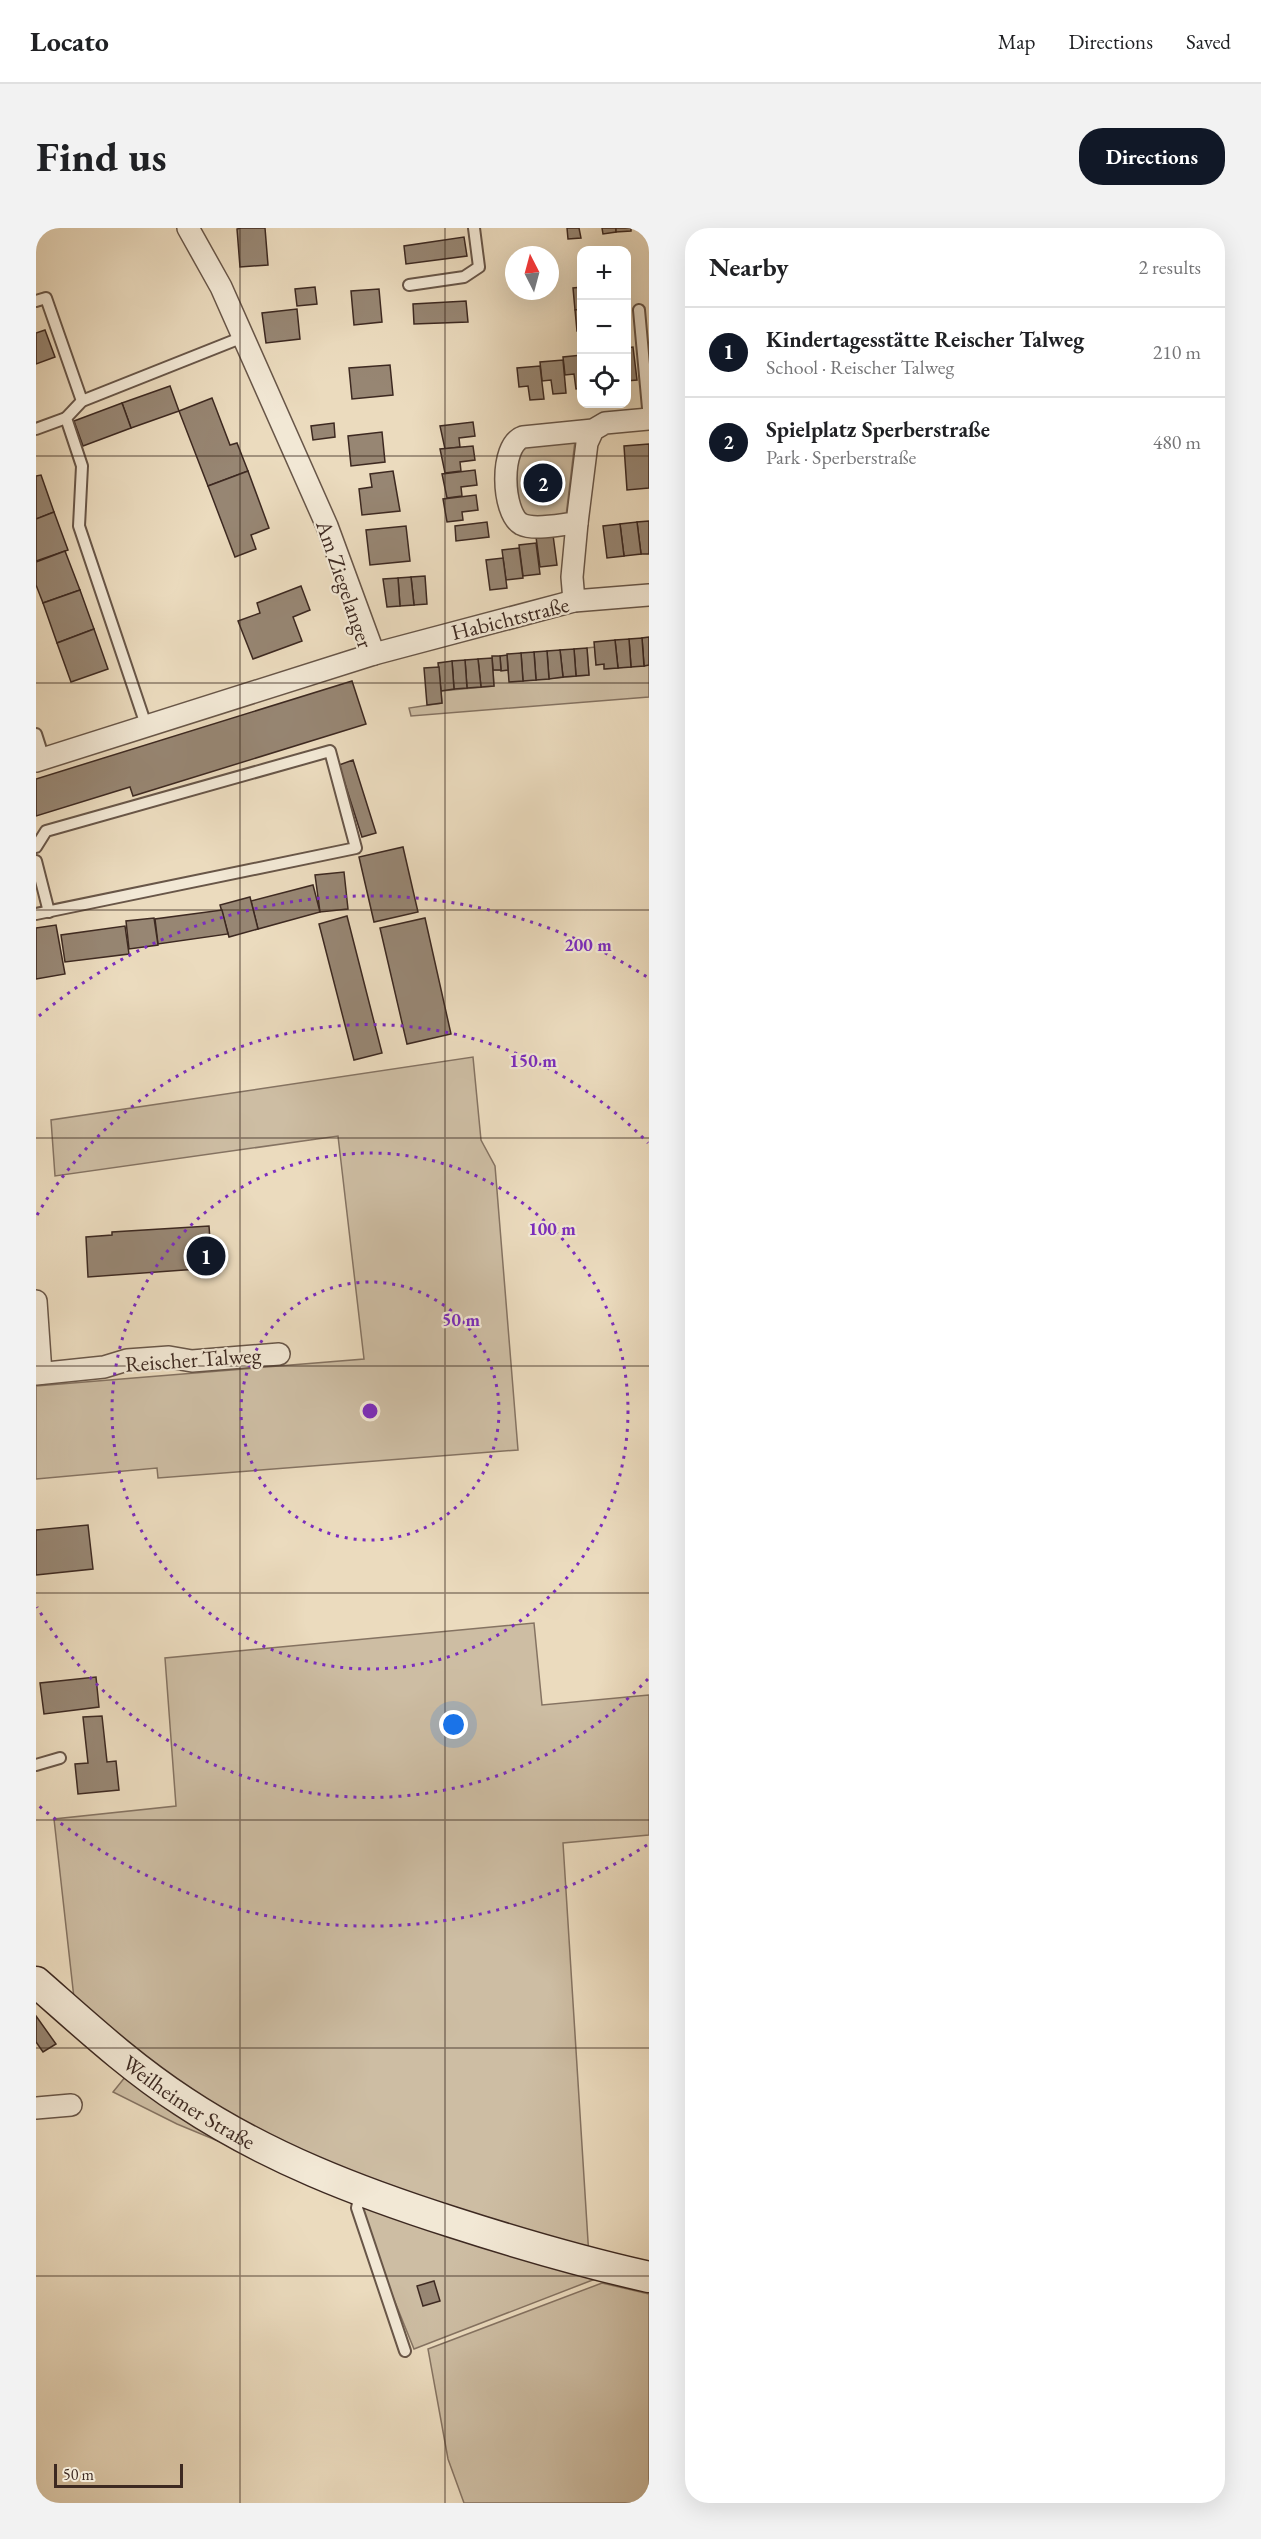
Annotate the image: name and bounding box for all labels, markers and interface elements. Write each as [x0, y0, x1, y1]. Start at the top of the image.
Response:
text: Locato [30, 23, 109, 59]
text: Map [998, 28, 1035, 55]
text: Directions [1068, 28, 1153, 55]
text: Saved [1186, 28, 1231, 55]
button: Directions [1079, 128, 1225, 185]
text: Find us [36, 129, 167, 184]
north arrow [505, 246, 559, 300]
map controls [577, 246, 631, 408]
button: + [577, 246, 631, 300]
text: Nearby [709, 250, 789, 284]
text: 2 results [1138, 254, 1201, 280]
button: − [577, 300, 631, 354]
text: Kindertagesstätte Reischer Talweg [766, 325, 1084, 354]
text: 1 [723, 339, 734, 365]
text: 210 m [1153, 339, 1201, 365]
button: locate [577, 354, 631, 408]
text: School · Reischer Talweg [766, 354, 954, 380]
text: Spielplatz Sperberstraße [766, 415, 990, 444]
text: 2 [723, 429, 734, 455]
text: 480 m [1153, 429, 1201, 455]
text: Park · Sperberstraße [766, 444, 916, 470]
pin: 2 [524, 460, 562, 506]
street label: Am Ziegelanger [309, 515, 380, 653]
street label: Habichtstraße [448, 590, 572, 647]
text: 200 m [564, 933, 612, 956]
text: 150 m [509, 1049, 557, 1072]
text: 100 m [528, 1217, 576, 1240]
pin: 1 [186, 1234, 226, 1278]
text: 50 m [442, 1308, 480, 1331]
street label: Reischer Talweg [124, 1340, 263, 1379]
centre of rings [360, 1401, 380, 1421]
your location [439, 1710, 468, 1739]
street label: Weilheimer Straße [116, 2048, 261, 2156]
scale bar [54, 2461, 183, 2488]
text: 50 m [63, 2464, 94, 2485]

